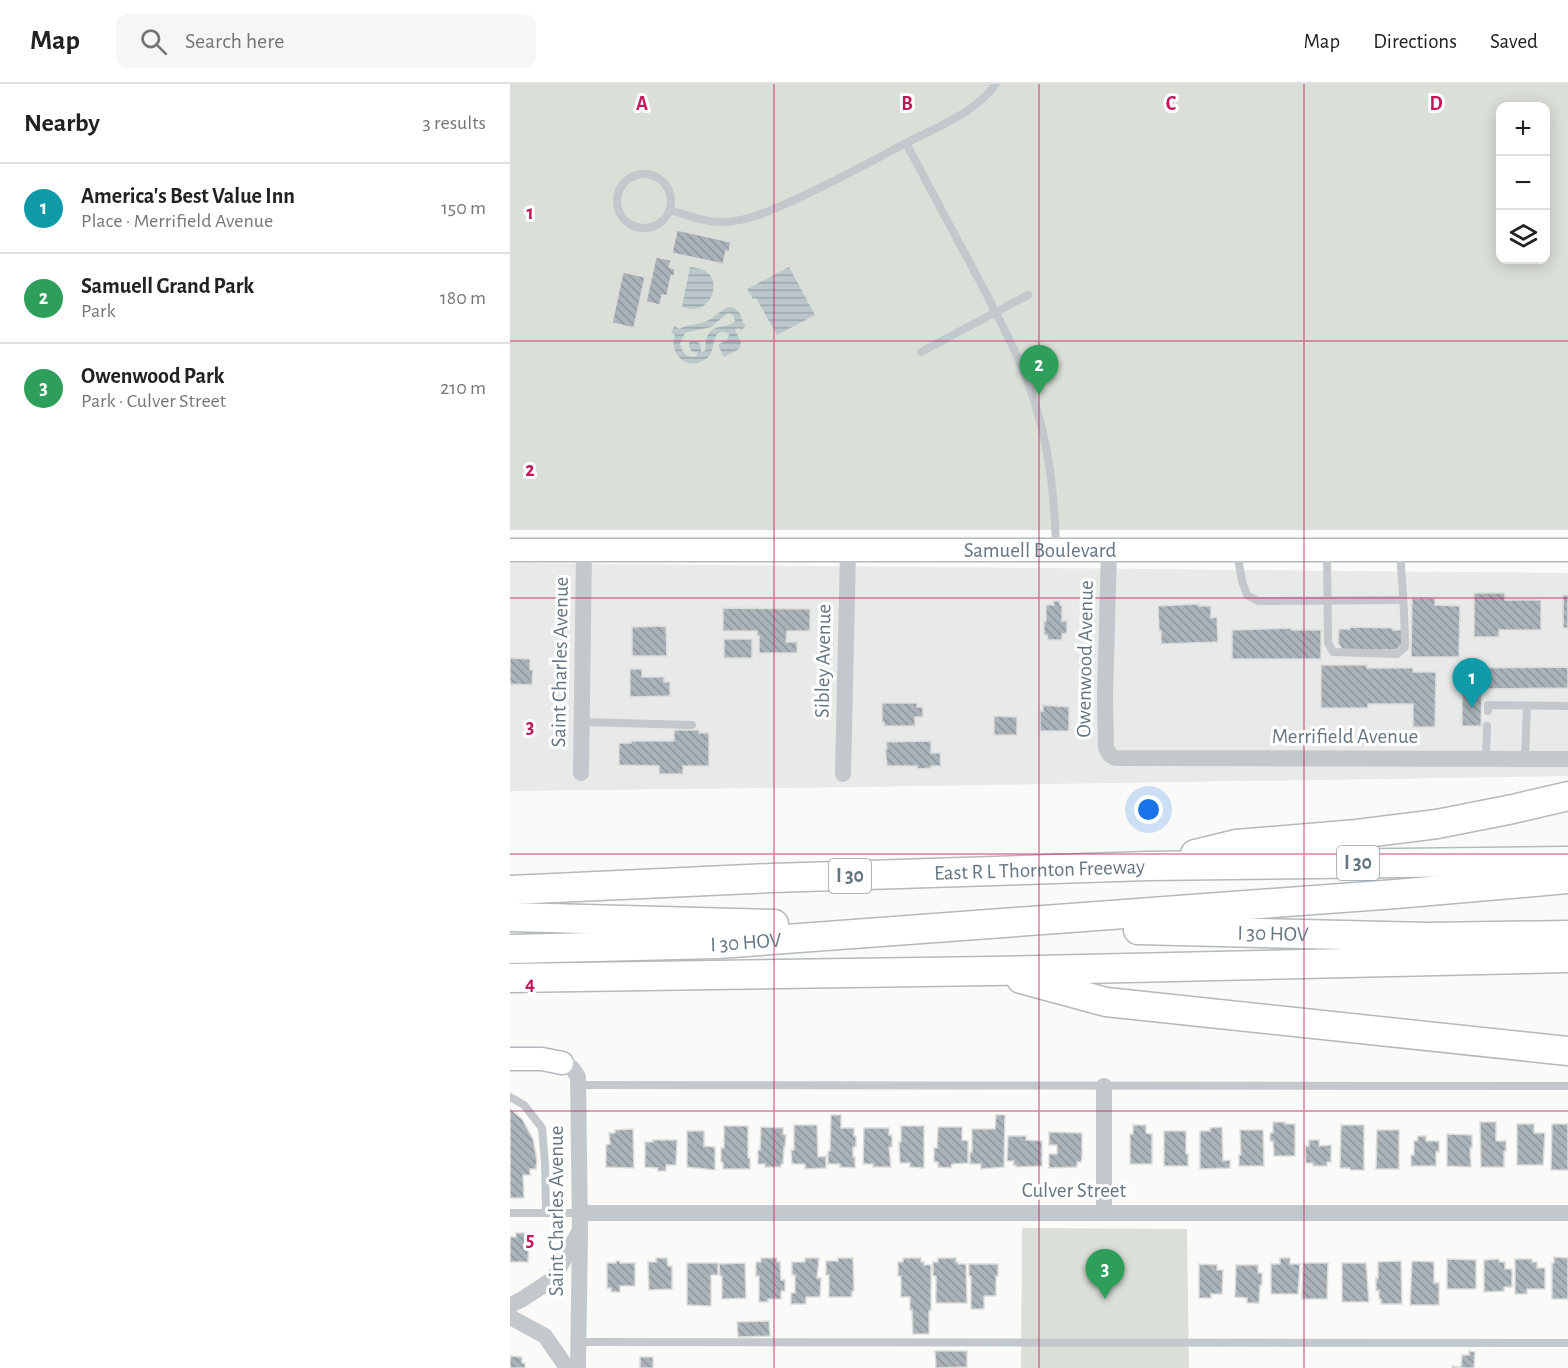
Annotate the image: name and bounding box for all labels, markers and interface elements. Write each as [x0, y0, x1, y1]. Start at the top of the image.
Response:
search box [116, 14, 536, 68]
icon: search [137, 25, 170, 58]
text: Map [30, 27, 80, 55]
text: Search here [185, 30, 284, 52]
text: Map [1304, 31, 1340, 52]
text: Directions [1373, 31, 1457, 52]
text: Saved [1490, 31, 1538, 52]
text: A [636, 94, 648, 114]
text: B [901, 94, 913, 114]
text: C [1166, 94, 1177, 114]
text: D [1429, 94, 1443, 114]
map controls [1496, 102, 1550, 264]
button: + [1496, 102, 1550, 156]
text: Nearby [24, 110, 100, 136]
text: 3 results [422, 113, 486, 133]
button: − [1496, 156, 1550, 210]
text: America's Best Value Inn [81, 185, 295, 207]
text: 1 [40, 198, 47, 218]
text: 150 m [441, 198, 486, 218]
text: 1 [526, 203, 534, 223]
button: layers [1496, 210, 1550, 264]
text: Place · Merrifield Avenue [81, 211, 273, 231]
text: Samuell Grand Park [81, 275, 254, 297]
text: 2 [39, 288, 48, 308]
text: 180 m [440, 288, 486, 308]
text: Park [81, 301, 116, 321]
pin: 2 [1020, 346, 1058, 395]
text: Owenwood Park [81, 365, 224, 387]
text: 3 [39, 378, 48, 398]
text: 210 m [440, 378, 486, 398]
text: Park · Culver Street [81, 391, 226, 411]
text: 2 [525, 460, 535, 480]
street label: Samuell Boulevard [964, 540, 1116, 561]
street label: Saint Charles Avenue [548, 576, 572, 748]
street label: Owenwood Avenue [1073, 580, 1097, 738]
street label: Sibley Avenue [812, 604, 834, 718]
pin: 1 [1452, 658, 1492, 708]
text: 3 [526, 717, 534, 737]
street label: Merrifield Avenue [1272, 726, 1418, 747]
your location [1134, 795, 1163, 824]
road number: I 30 [1337, 846, 1379, 880]
street label: East R L Thornton Freeway [934, 856, 1145, 883]
road number: I 30 [829, 859, 871, 893]
street label: I 30 HOV [1237, 922, 1309, 945]
street label: I 30 HOV [710, 929, 782, 955]
text: 4 [525, 974, 535, 994]
street label: Saint Charles Avenue [546, 1126, 567, 1296]
street label: Culver Street [1022, 1180, 1127, 1201]
text: 5 [526, 1230, 534, 1250]
pin: 3 [1086, 1250, 1124, 1299]

